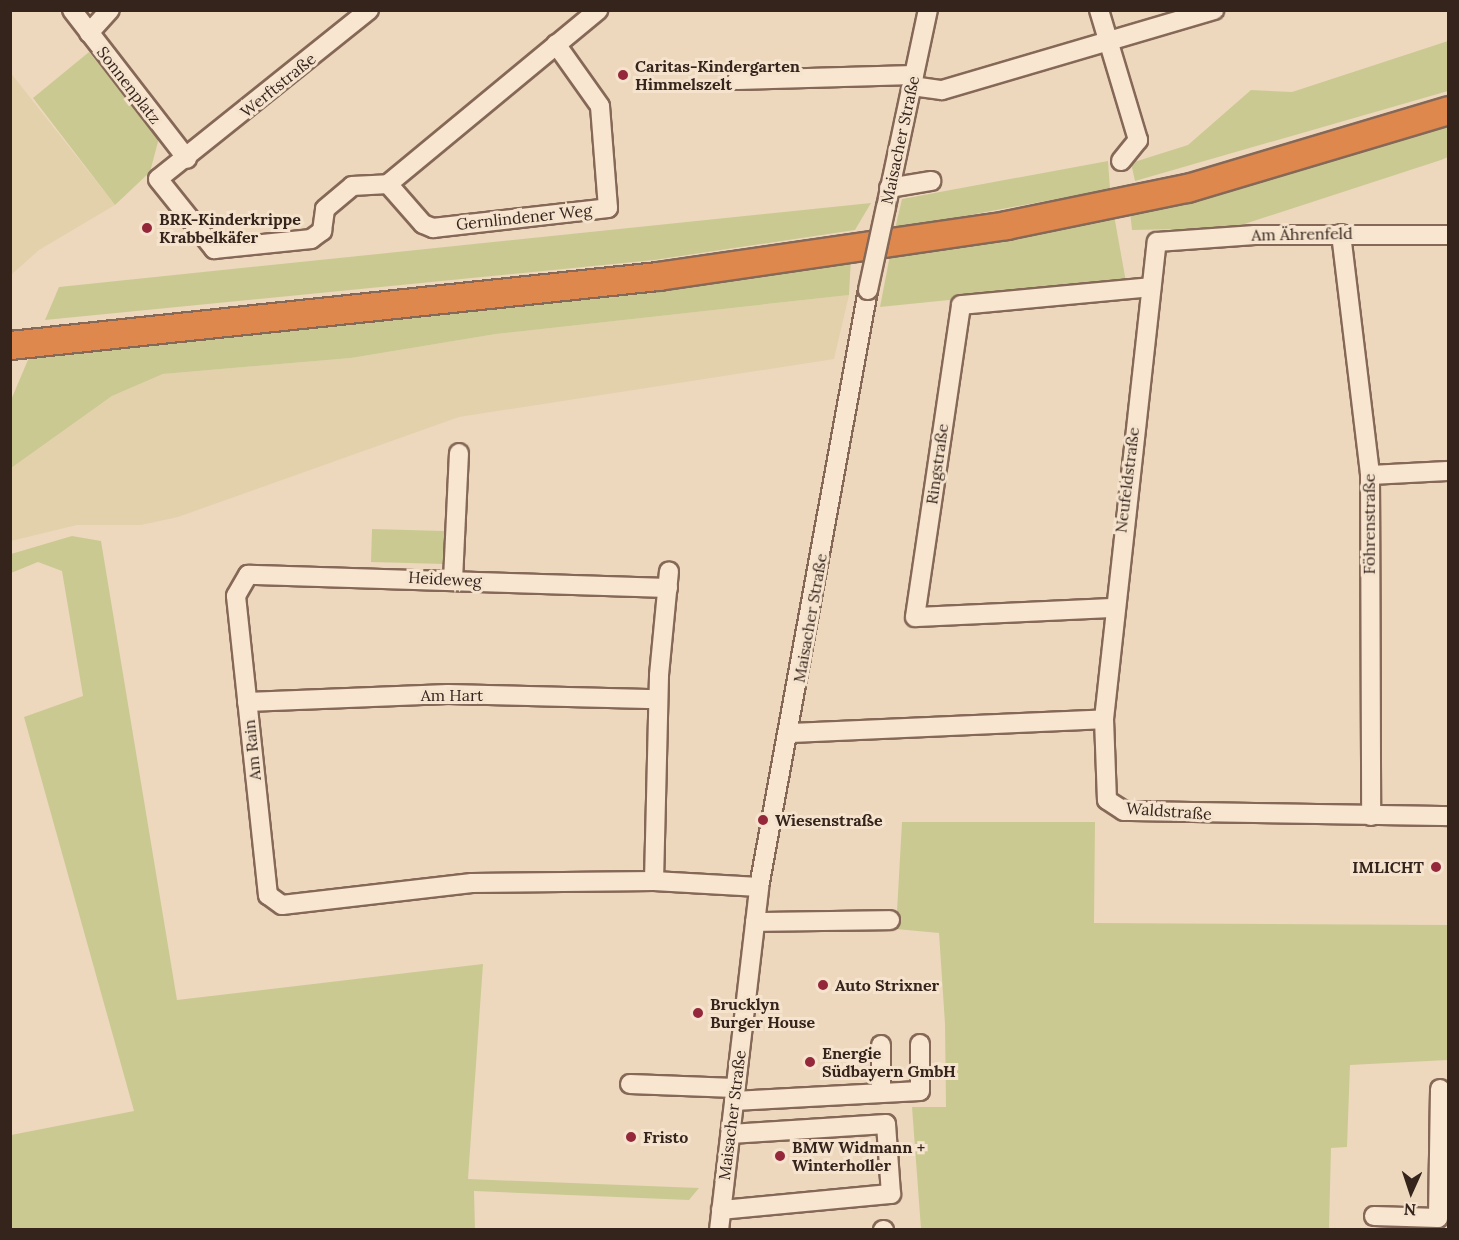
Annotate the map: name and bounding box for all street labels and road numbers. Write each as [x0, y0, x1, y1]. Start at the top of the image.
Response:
street label: Sonnenplatz [93, 43, 165, 127]
street label: Werftstraße [237, 49, 319, 121]
street label: Maisacher Straße [877, 74, 923, 206]
street label: Gernlindener Weg [455, 200, 593, 234]
street label: Am Ährenfeld [1251, 224, 1353, 244]
street label: Ringstraße [922, 422, 952, 506]
street label: Neufeldstraße [1111, 426, 1143, 534]
street label: Föhrenstraße [1359, 474, 1379, 574]
street label: Maisacher Straße [789, 552, 831, 684]
street label: Heideweg [408, 567, 482, 591]
street label: Am Hart [421, 685, 483, 705]
street label: Am Rain [239, 719, 265, 781]
street label: Waldstraße [1126, 798, 1212, 824]
street label: Maisacher Straße [714, 1049, 750, 1181]

